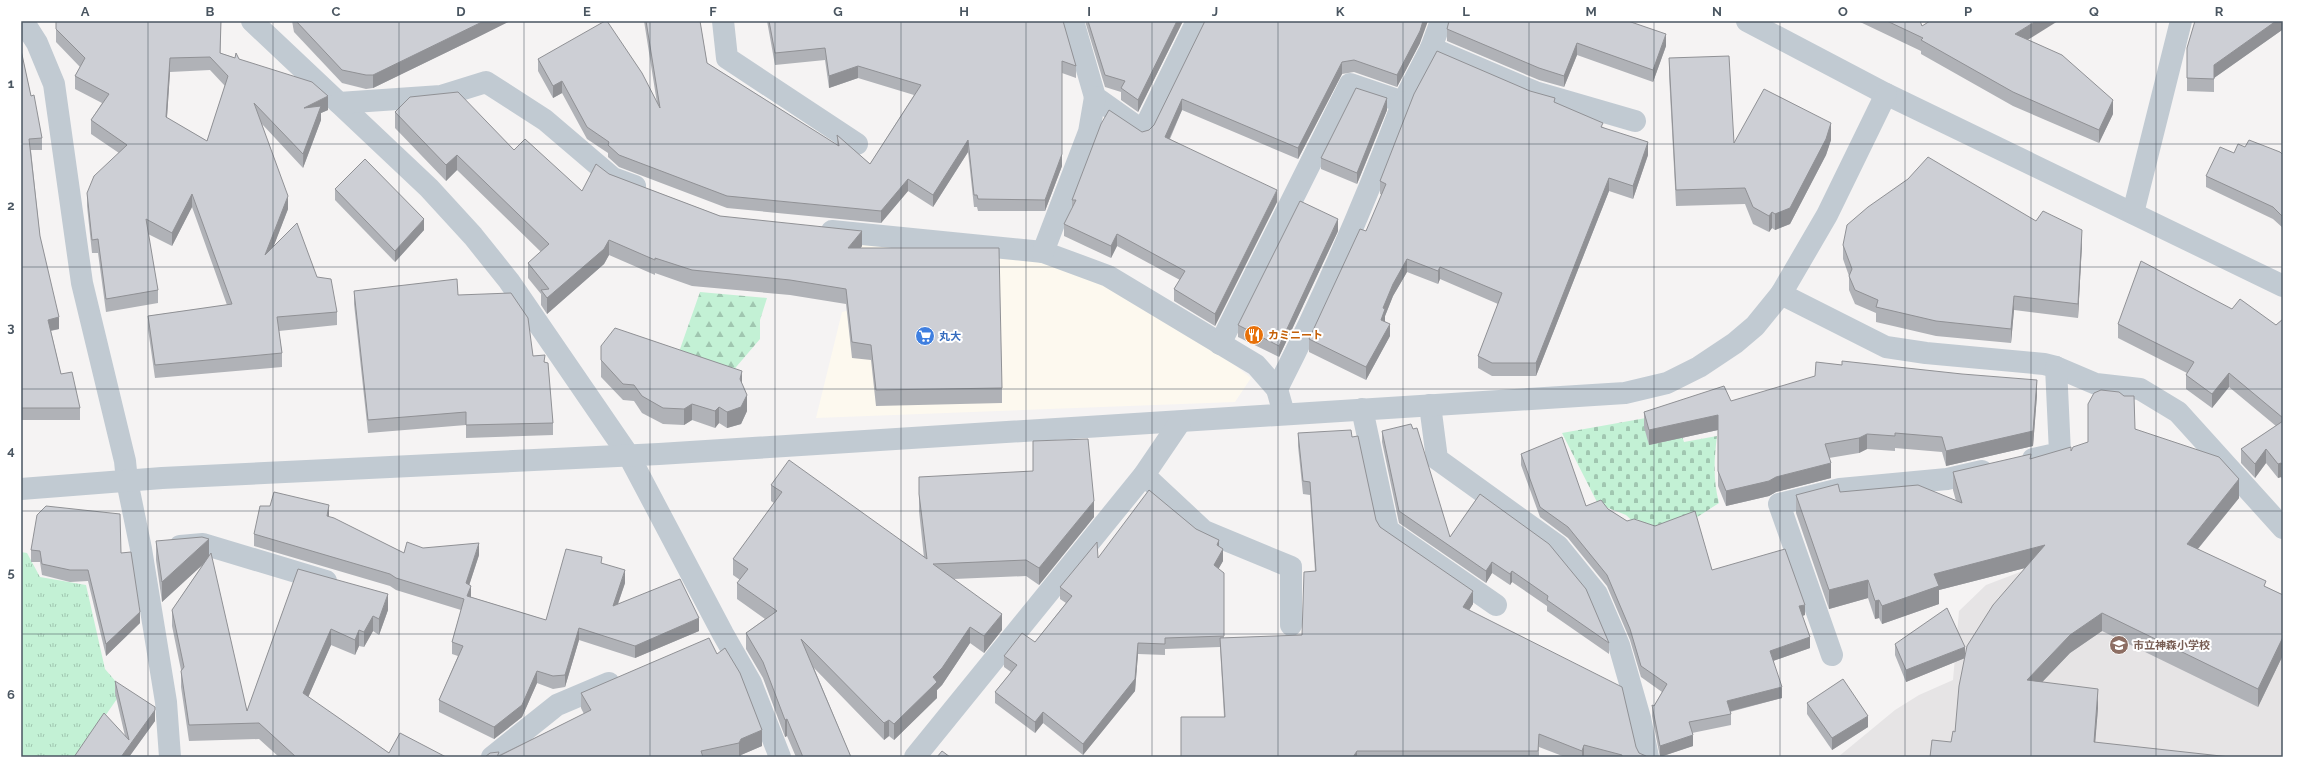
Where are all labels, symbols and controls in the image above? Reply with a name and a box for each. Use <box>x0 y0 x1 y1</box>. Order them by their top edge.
text: A <box>81 4 90 19</box>
text: B <box>206 4 215 19</box>
text: C <box>332 4 341 19</box>
text: D <box>456 4 466 19</box>
text: E <box>583 4 591 19</box>
text: F <box>709 4 717 19</box>
text: G <box>833 4 843 19</box>
text: H <box>959 4 969 19</box>
text: I <box>1087 4 1091 19</box>
text: J <box>1212 4 1218 19</box>
text: K <box>1336 4 1345 19</box>
text: L <box>1462 4 1470 19</box>
text: M <box>1585 4 1597 19</box>
text: N <box>1712 4 1722 19</box>
text: O <box>1838 4 1848 19</box>
text: P <box>1964 4 1972 19</box>
text: Q <box>2089 4 2099 19</box>
text: R <box>2215 4 2224 19</box>
text: 1 <box>8 76 15 91</box>
text: 2 <box>7 198 15 213</box>
text: 3 <box>7 320 15 335</box>
restaurant icon: カミニート <box>1243 324 1265 346</box>
supermarket icon: 丸大 <box>914 325 936 347</box>
place label: カミニート <box>1268 329 1323 342</box>
place label: 丸大 <box>939 330 961 343</box>
text: 4 <box>7 443 15 458</box>
text: 5 <box>7 565 15 580</box>
school or university icon: 市立神森小学校 <box>2108 634 2130 656</box>
place label: 市立神森小学校 <box>2133 639 2210 652</box>
text: 6 <box>7 687 15 702</box>

